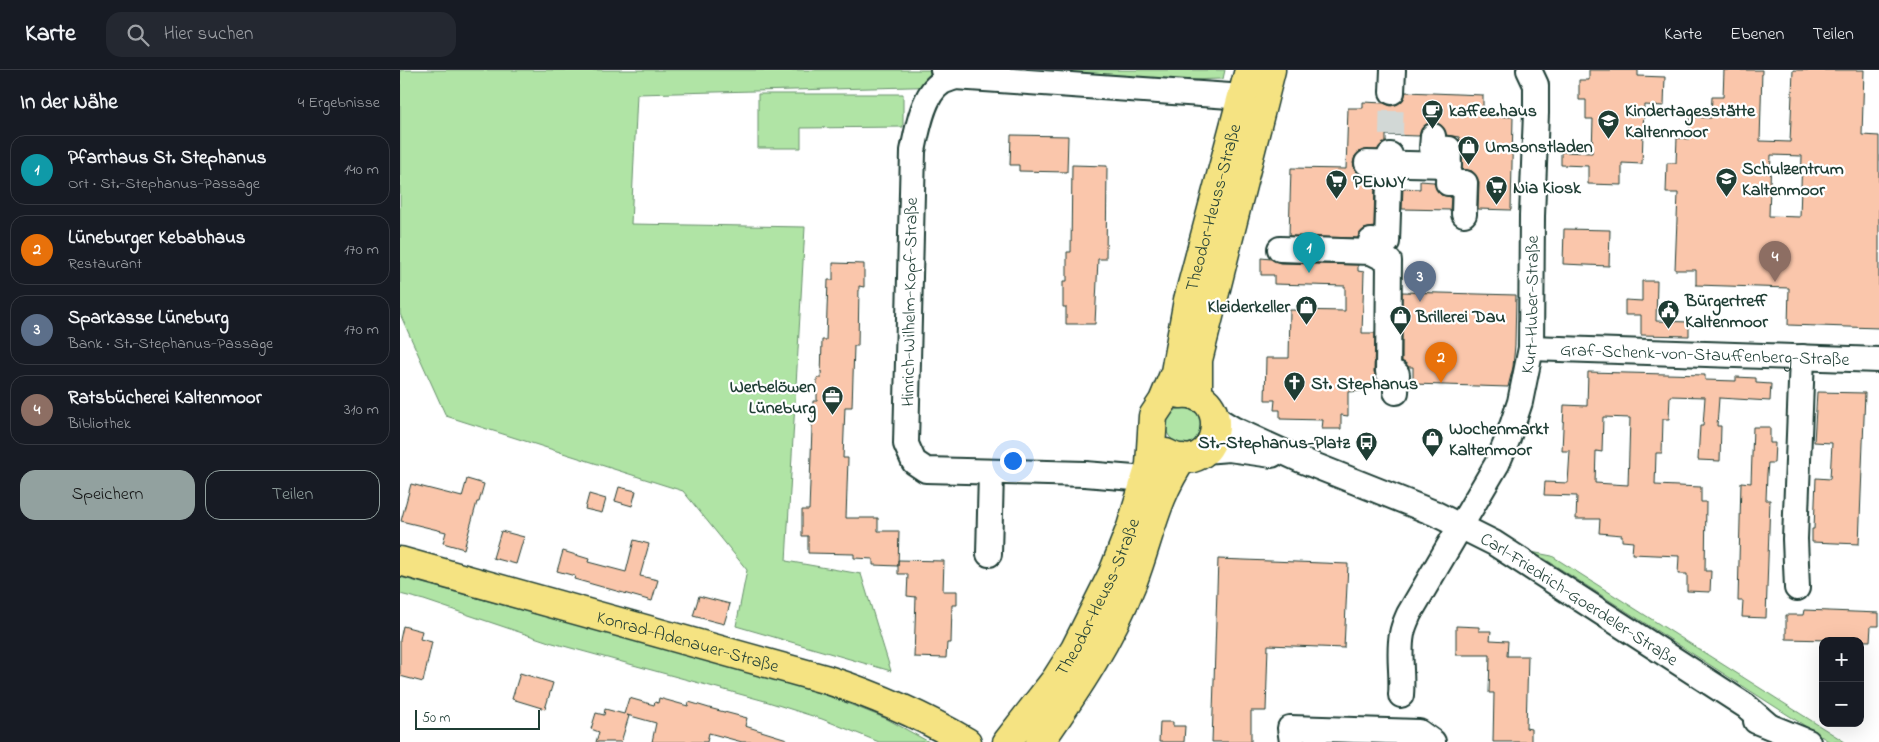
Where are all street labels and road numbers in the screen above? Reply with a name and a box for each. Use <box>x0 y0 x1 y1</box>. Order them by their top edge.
street label: Theodor-Heuss-Straße <box>1180 120 1249 295</box>
street label: Hinrich-Wilhelm-Kopf-Straße <box>896 196 926 407</box>
street label: Kurt-Huber-Straße <box>1515 234 1547 376</box>
street label: Graf-Schenk-von-Stauffenberg-Straße <box>1560 338 1851 374</box>
street label: Theodor-Heuss-Straße <box>1050 515 1148 682</box>
street label: Carl-Friedrich-Goerdeler-Straße <box>1475 527 1683 674</box>
street label: Konrad-Adenauer-Straße <box>593 605 783 681</box>

